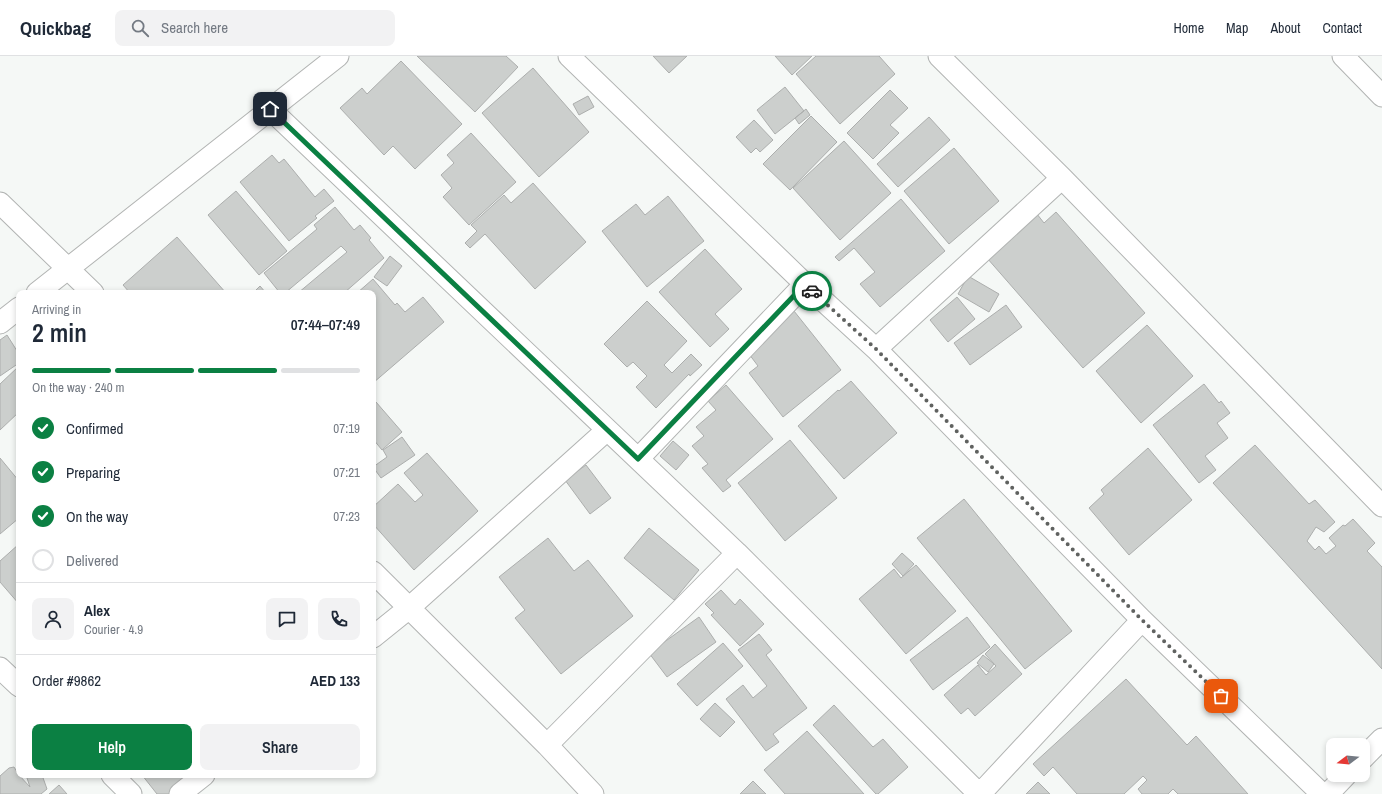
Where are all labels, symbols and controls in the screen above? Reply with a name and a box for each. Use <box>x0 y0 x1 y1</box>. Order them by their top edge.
search box <box>115 10 395 46</box>
text: Quickbag <box>20 15 91 41</box>
icon: search <box>129 17 151 39</box>
text: Search here <box>161 17 228 38</box>
text: Home <box>1173 19 1204 37</box>
text: Map <box>1226 19 1248 37</box>
text: About <box>1270 19 1300 37</box>
text: Contact <box>1322 19 1362 37</box>
pin <box>253 92 287 126</box>
icon: home <box>259 98 281 120</box>
courier <box>792 271 832 311</box>
icon: car <box>801 280 823 302</box>
text: Arriving in <box>32 301 81 318</box>
text: 07:44–07:49 <box>291 314 360 335</box>
text: 2 min <box>32 315 87 350</box>
text: On the way · 240 m <box>32 379 124 396</box>
icon: check <box>32 417 54 439</box>
text: Confirmed <box>66 418 123 439</box>
text: 07:19 <box>333 420 360 437</box>
icon: check <box>32 461 54 483</box>
text: Preparing <box>66 462 120 483</box>
text: 07:21 <box>333 464 360 481</box>
icon: check <box>32 505 54 527</box>
text: On the way <box>66 506 128 527</box>
text: 07:23 <box>333 508 360 525</box>
text: Delivered <box>66 550 119 571</box>
button: person <box>32 598 74 640</box>
button: chat <box>266 598 308 640</box>
button: phone <box>318 598 360 640</box>
text: Alex <box>84 600 110 621</box>
text: Courier · 4.9 <box>84 621 143 638</box>
text: Order #9862 <box>32 670 101 691</box>
text: AED 133 <box>310 670 360 691</box>
pin <box>1204 679 1238 713</box>
icon: bag <box>1210 685 1232 707</box>
button: Help <box>32 724 192 770</box>
button: Share <box>200 724 360 770</box>
north arrow <box>1326 738 1370 782</box>
map controls <box>1326 738 1370 782</box>

